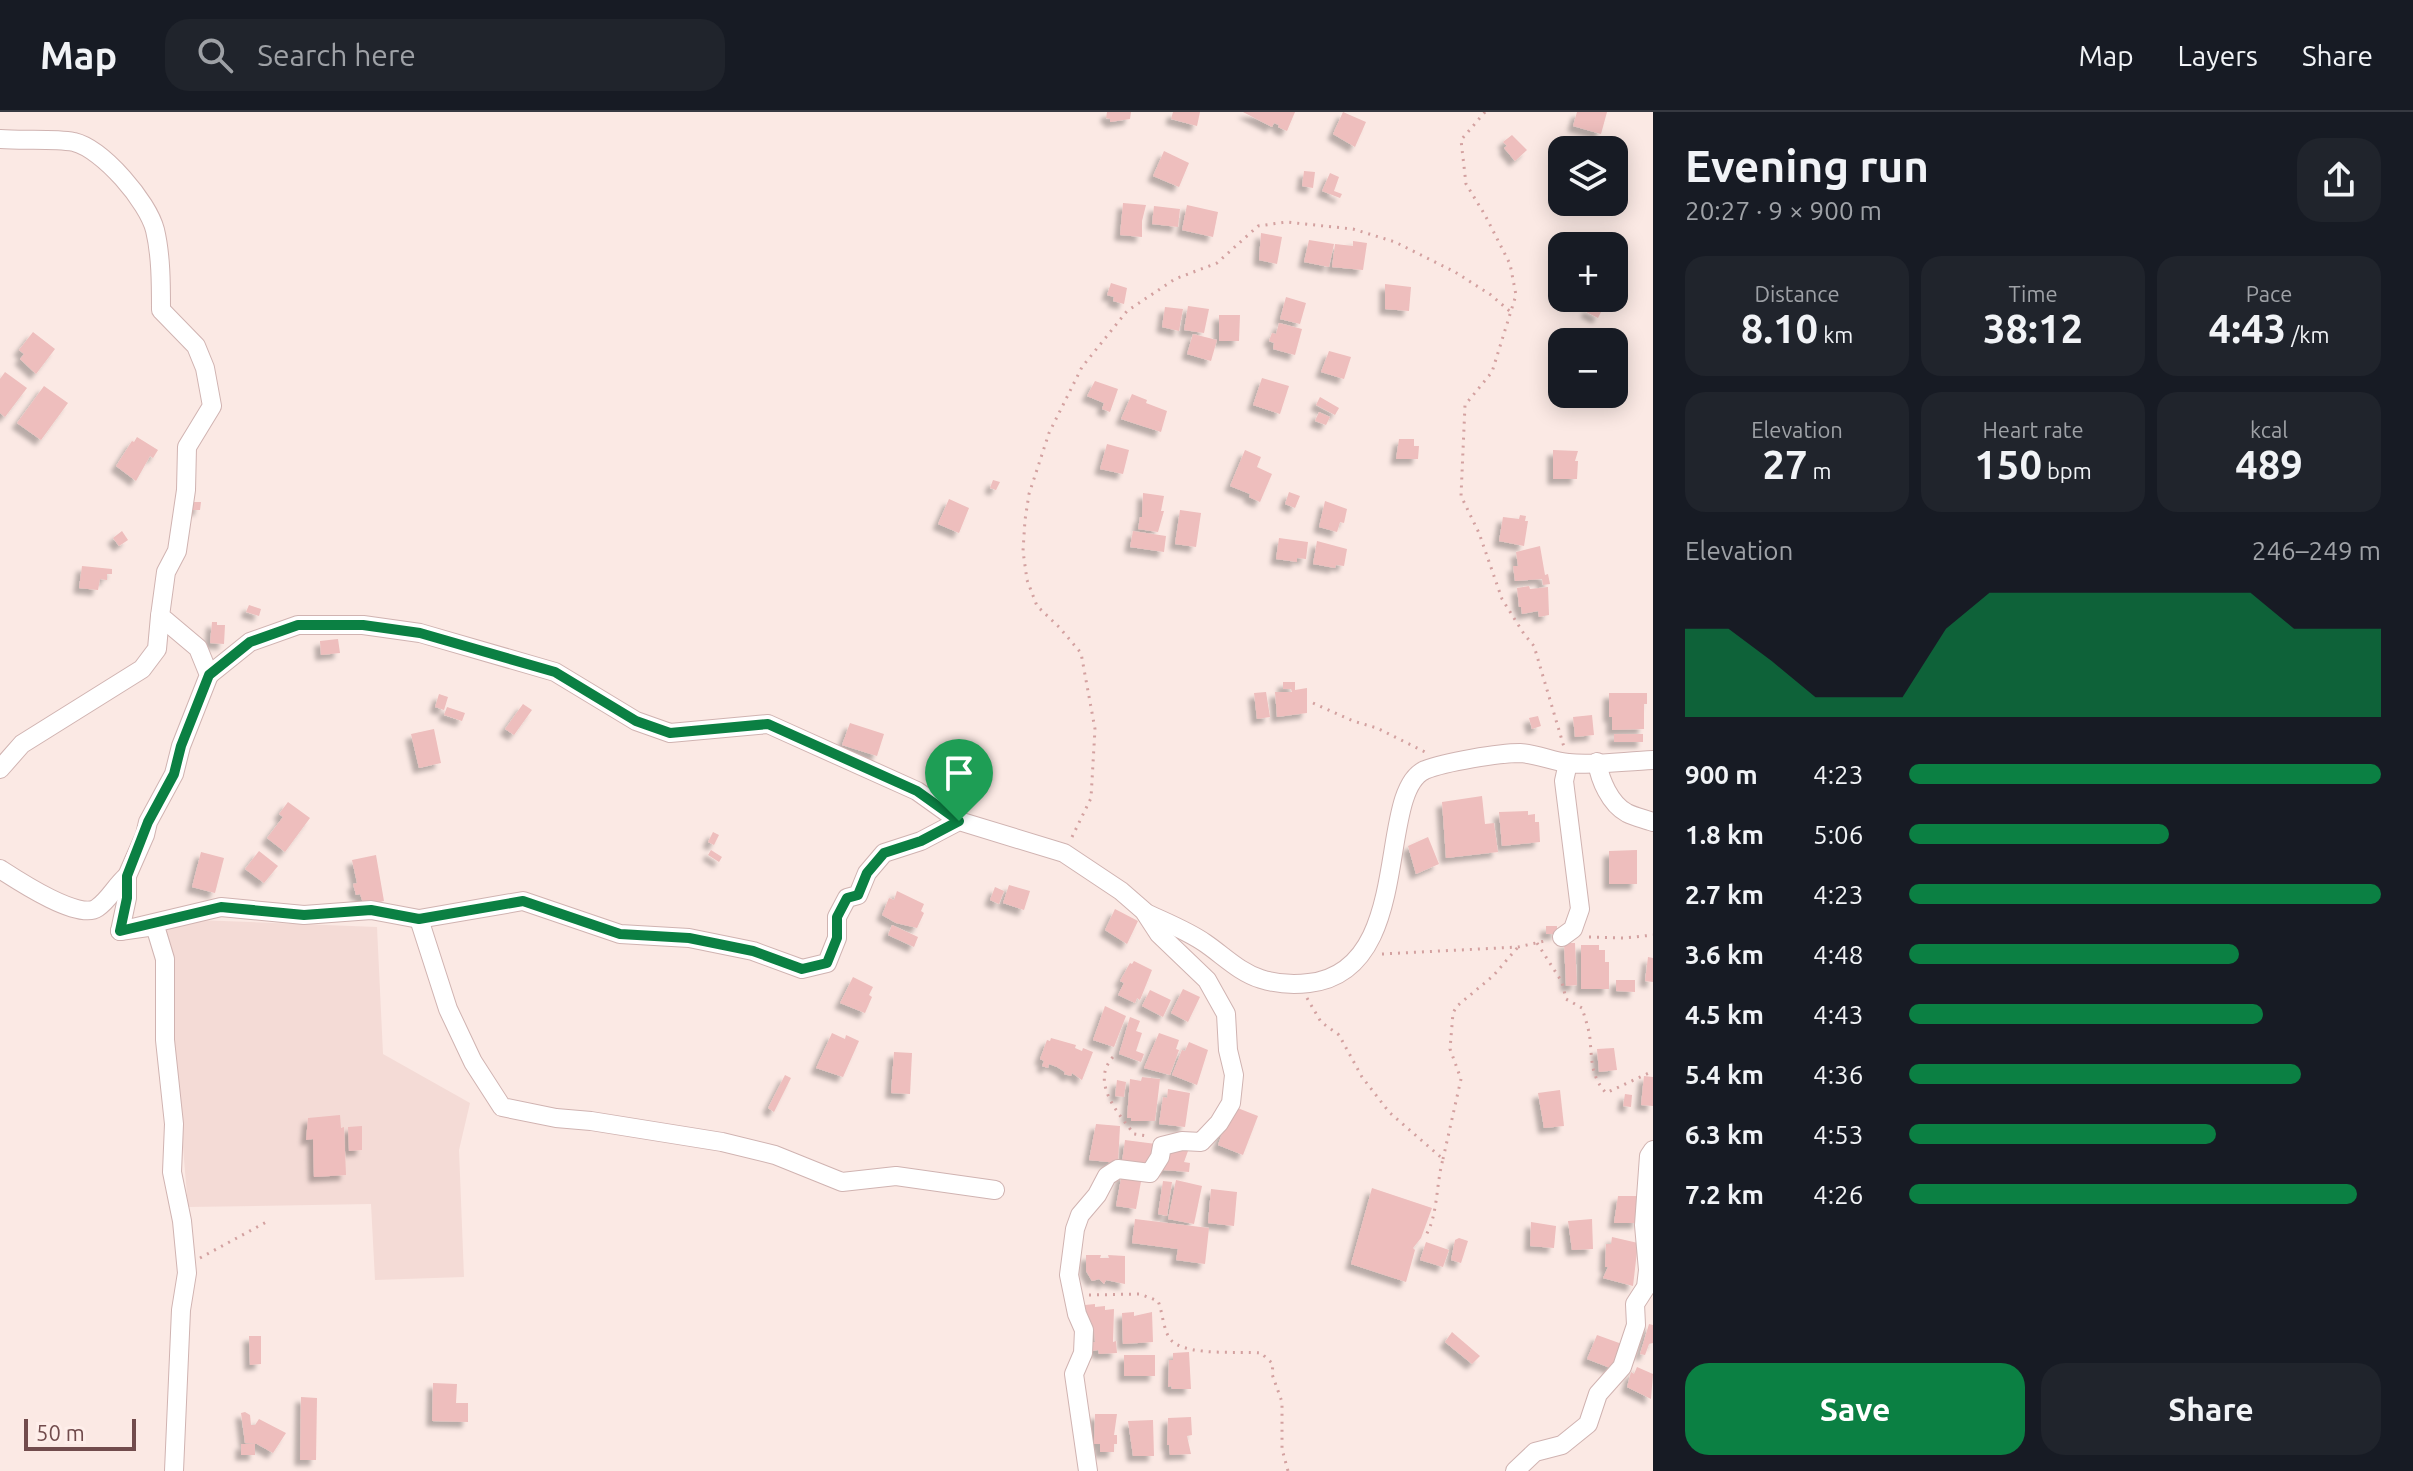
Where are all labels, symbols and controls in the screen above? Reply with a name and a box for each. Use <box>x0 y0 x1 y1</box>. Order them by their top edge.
search box <box>165 19 725 91</box>
icon: search <box>193 33 237 77</box>
text: Map <box>40 34 117 76</box>
text: Search here <box>257 38 416 72</box>
text: Map <box>2078 40 2134 71</box>
text: Layers <box>2178 40 2258 71</box>
text: Share <box>2302 40 2373 71</box>
map controls <box>1548 136 1628 408</box>
button: layers <box>1548 136 1628 216</box>
button: share <box>2297 138 2381 222</box>
text: Evening run <box>1685 141 1929 190</box>
text: 20:27 · 9 × 900 m <box>1685 196 1882 225</box>
button: + <box>1548 232 1628 312</box>
text: Distance <box>1754 281 1840 306</box>
text: Time <box>2008 281 2058 306</box>
text: Pace <box>2246 281 2292 306</box>
text: 8.10 <box>1741 306 1818 351</box>
text: 38:12 <box>1983 306 2083 351</box>
text: 4:43 <box>2209 306 2286 351</box>
text: km <box>1818 322 1853 347</box>
text: /km <box>2286 322 2329 347</box>
button: − <box>1548 328 1628 408</box>
text: Elevation <box>1751 417 1843 442</box>
text: Heart rate <box>1982 417 2084 442</box>
text: kcal <box>2250 417 2288 442</box>
text: 27 <box>1762 442 1808 487</box>
text: 150 <box>1974 442 2042 487</box>
text: 489 <box>2235 442 2303 487</box>
text: m <box>1808 458 1832 483</box>
text: bpm <box>2042 458 2092 483</box>
text: Elevation <box>1685 536 1793 565</box>
text: 246–249 m <box>2252 536 2381 565</box>
pin <box>925 739 993 821</box>
icon: arrive <box>937 751 981 795</box>
text: 900 m <box>1685 760 1758 789</box>
text: 4:23 <box>1813 760 1863 789</box>
text: 1.8 km <box>1685 820 1764 849</box>
text: 5:06 <box>1813 820 1863 849</box>
text: 2.7 km <box>1685 880 1764 909</box>
text: 4:23 <box>1813 880 1863 909</box>
text: 3.6 km <box>1685 940 1764 969</box>
text: 4:48 <box>1813 940 1863 969</box>
text: 4.5 km <box>1685 1000 1764 1029</box>
text: 4:43 <box>1813 1000 1863 1029</box>
text: 5.4 km <box>1685 1060 1764 1089</box>
text: 4:36 <box>1813 1060 1863 1089</box>
text: 6.3 km <box>1685 1120 1764 1149</box>
text: 4:53 <box>1813 1120 1863 1149</box>
text: 7.2 km <box>1685 1180 1764 1209</box>
text: 4:26 <box>1813 1180 1863 1209</box>
button: Save <box>1685 1363 2025 1455</box>
button: Share <box>2041 1363 2381 1455</box>
scale bar <box>24 1415 136 1451</box>
text: 50 m <box>36 1420 85 1445</box>

